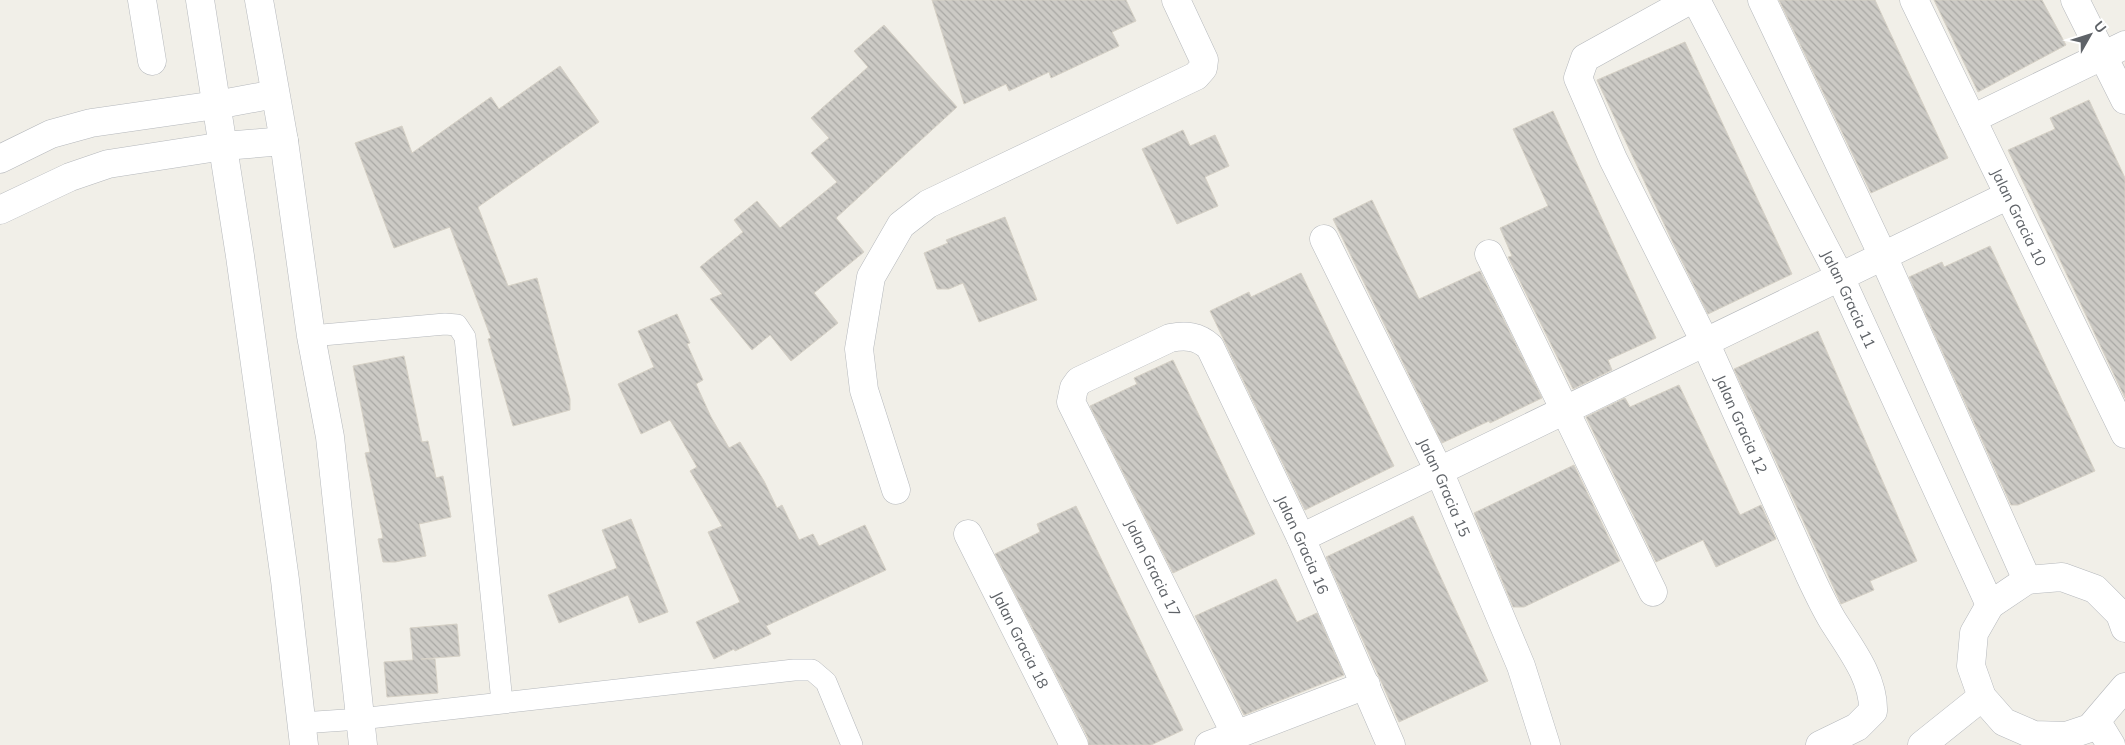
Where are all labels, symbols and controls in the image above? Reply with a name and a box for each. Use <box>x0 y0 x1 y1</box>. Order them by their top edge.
north arrow <box>2065 10 2115 60</box>
text: U <box>2090 17 2110 37</box>
street label: Jalan Gracia 10 <box>1988 165 2051 269</box>
street label: Jalan Gracia 11 <box>1818 246 1881 351</box>
street label: Jalan Gracia 12 <box>1711 371 1772 476</box>
street label: Jalan Gracia 15 <box>1414 434 1475 540</box>
street label: Jalan Gracia 16 <box>1272 492 1334 597</box>
street label: Jalan Gracia 17 <box>1121 516 1185 620</box>
street label: Jalan Gracia 18 <box>989 588 1053 691</box>

